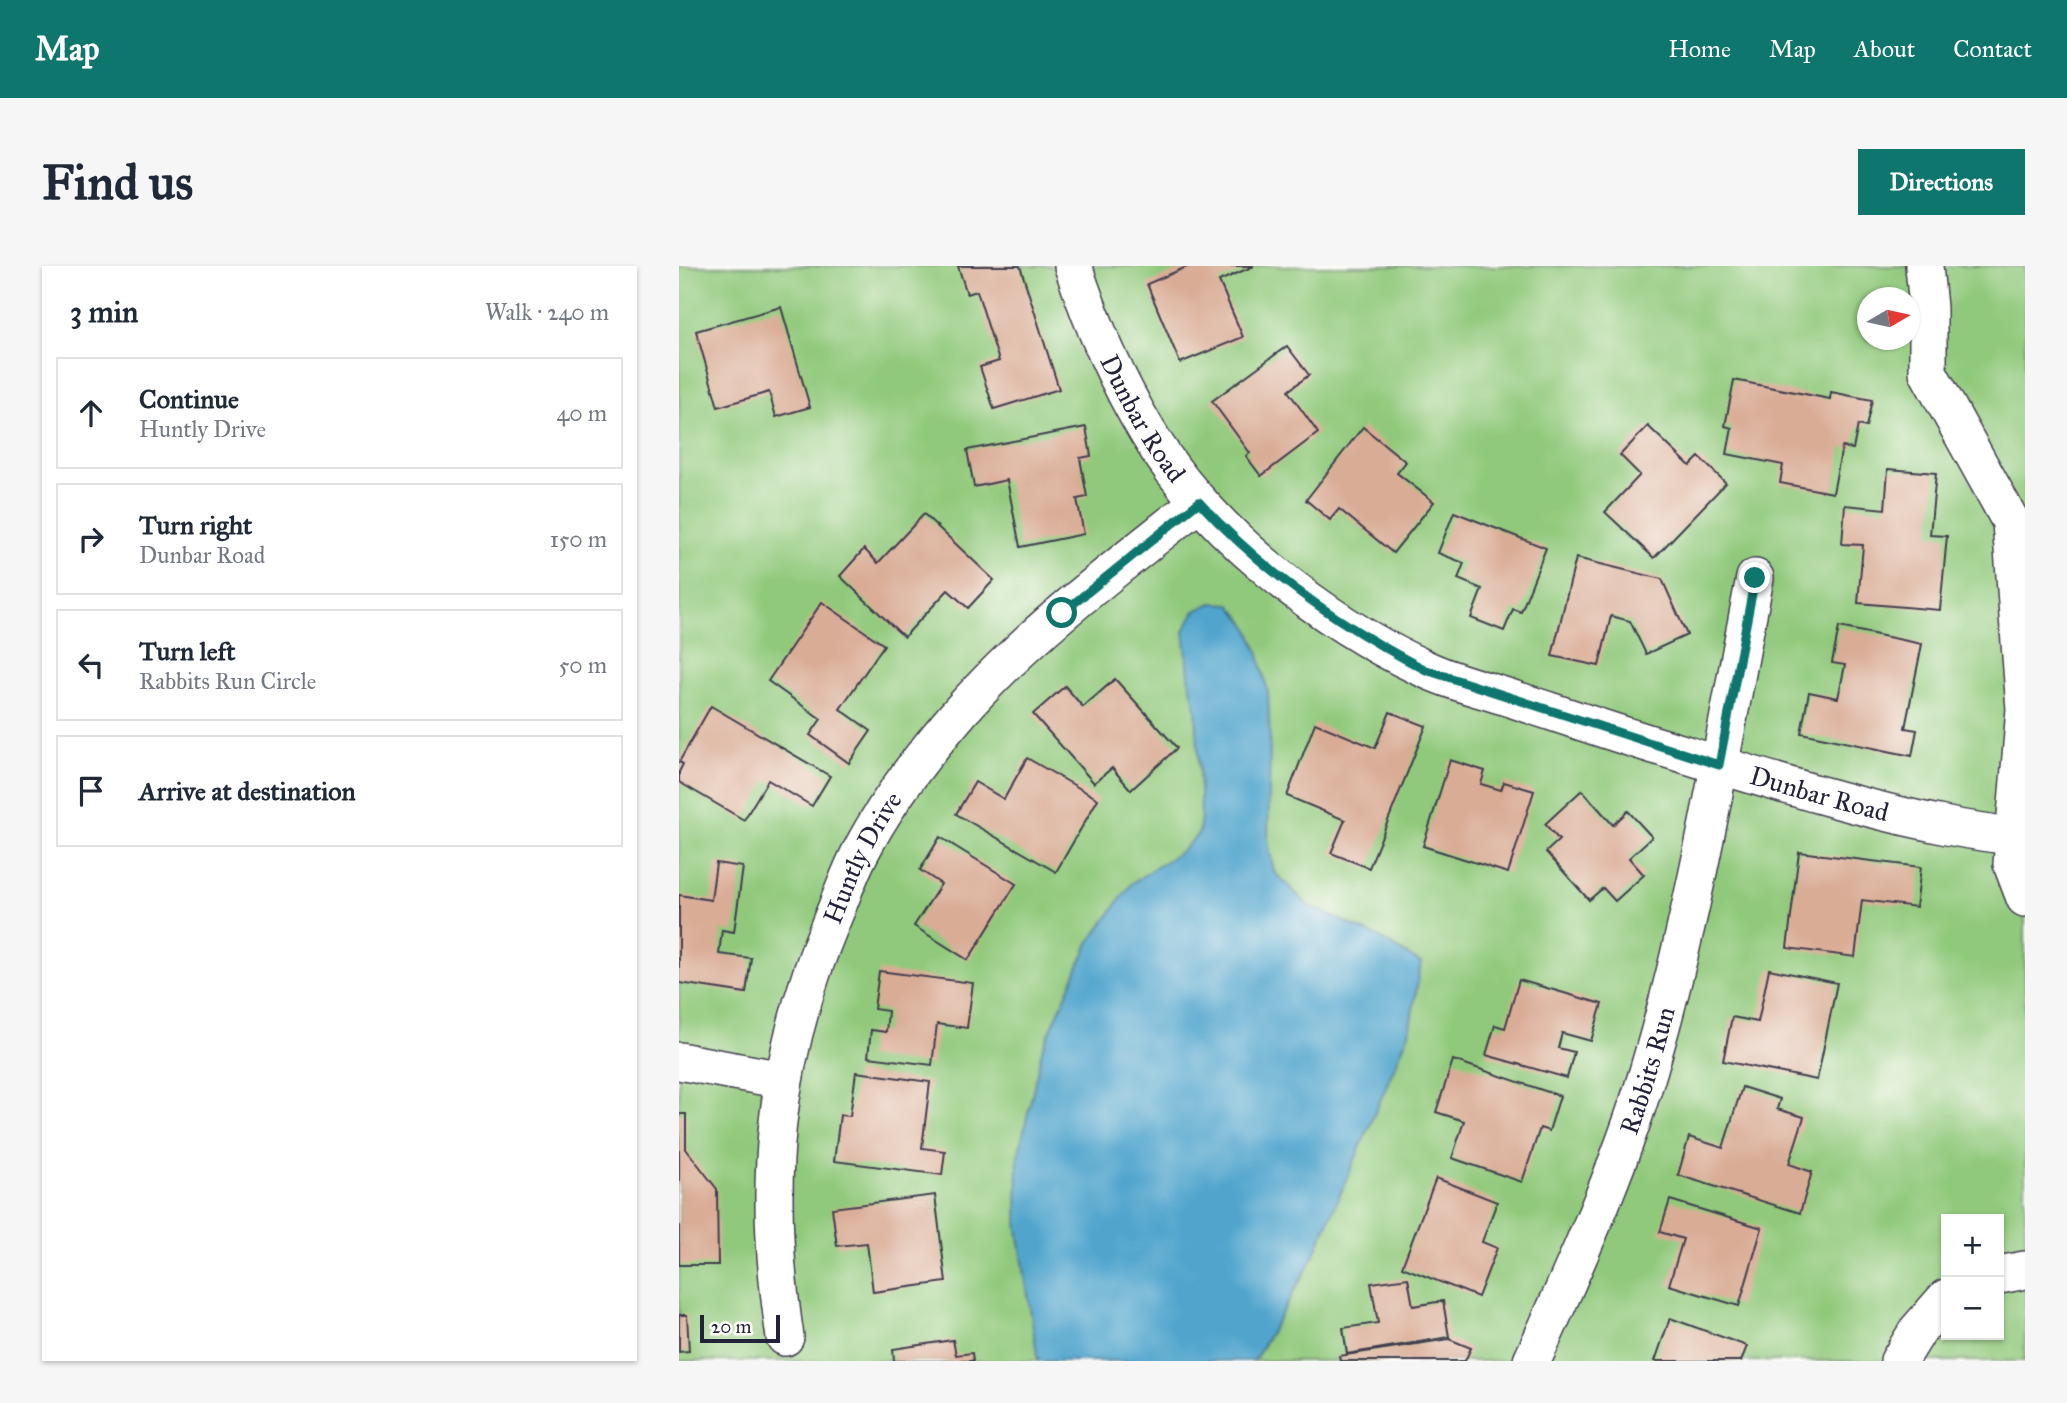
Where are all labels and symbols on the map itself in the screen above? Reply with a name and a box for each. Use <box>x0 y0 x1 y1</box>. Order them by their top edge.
north arrow <box>1857 287 1920 350</box>
street label: Dunbar Road <box>1093 349 1193 489</box>
route end <box>1739 562 1770 593</box>
route start <box>1046 597 1077 628</box>
street label: Dunbar Road <box>1746 759 1892 828</box>
street label: Huntly Drive <box>816 785 909 928</box>
street label: Rabbits Run <box>1613 1003 1682 1139</box>
scale bar <box>700 1312 781 1344</box>

